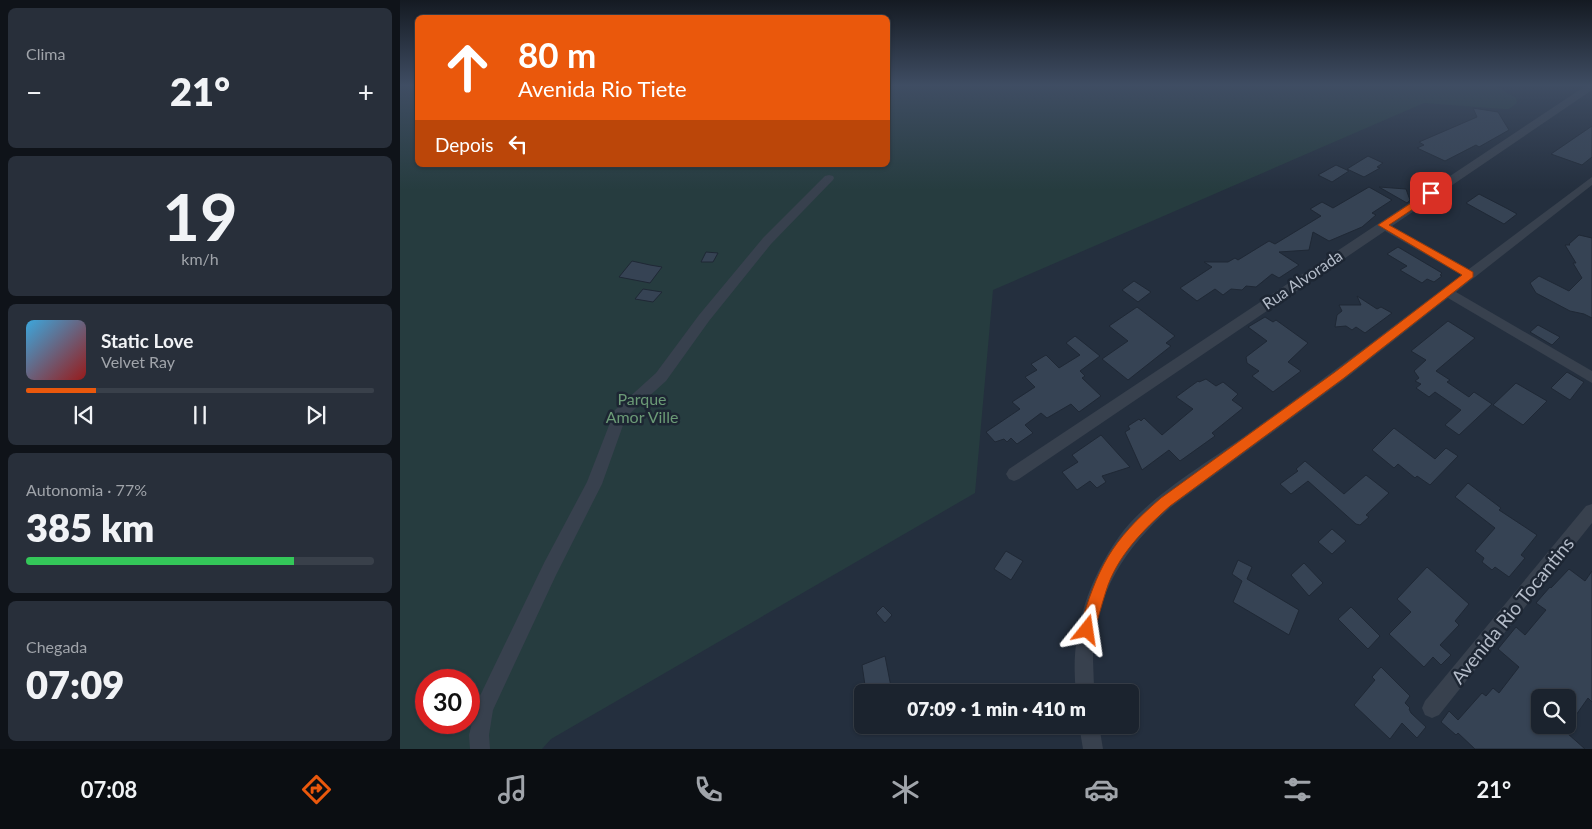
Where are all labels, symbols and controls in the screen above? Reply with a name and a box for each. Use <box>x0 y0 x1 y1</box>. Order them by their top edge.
text: 80 m <box>518 33 596 75</box>
icon: ahead <box>435 35 500 100</box>
text: Clima <box>26 44 65 63</box>
text: 21° <box>170 68 230 114</box>
text: − <box>26 75 42 109</box>
text: + <box>358 75 374 109</box>
text: Avenida Rio Tiete <box>518 75 687 102</box>
icon: left <box>504 130 532 158</box>
text: Depois <box>435 133 494 156</box>
pin <box>1410 172 1452 214</box>
text: 19 <box>162 177 238 255</box>
icon: arrive <box>1417 179 1445 207</box>
street label: Rua Alvorada <box>1258 245 1346 313</box>
text: km/h <box>181 249 219 268</box>
text: Static Love <box>101 329 193 352</box>
text: Velvet Ray <box>101 352 175 371</box>
park label: Parque Amor Ville <box>606 389 678 426</box>
icon: previous <box>70 401 98 429</box>
icon: pause <box>186 401 214 429</box>
icon: next <box>302 401 330 429</box>
text: Autonomia · 77% <box>26 480 147 499</box>
text: 385 km <box>26 504 154 550</box>
street label: Avenida Rio Tocantins <box>1446 532 1578 688</box>
position arrow <box>1060 603 1112 655</box>
text: Chegada <box>26 637 87 656</box>
text: 07:09 <box>26 661 124 707</box>
speed limit sign: 30 <box>415 669 480 734</box>
map controls <box>1531 689 1576 734</box>
button: search <box>1531 689 1576 734</box>
text: 07:09 · 1 min · 410 m <box>907 697 1086 720</box>
icon: directions <box>299 772 334 807</box>
icon: music <box>495 772 530 807</box>
icon: phone <box>691 772 726 807</box>
icon: climate <box>888 772 923 807</box>
icon: car <box>1084 772 1119 807</box>
icon: filters <box>1280 772 1315 807</box>
text: 07:08 <box>81 776 137 803</box>
text: 21° <box>1477 776 1511 803</box>

